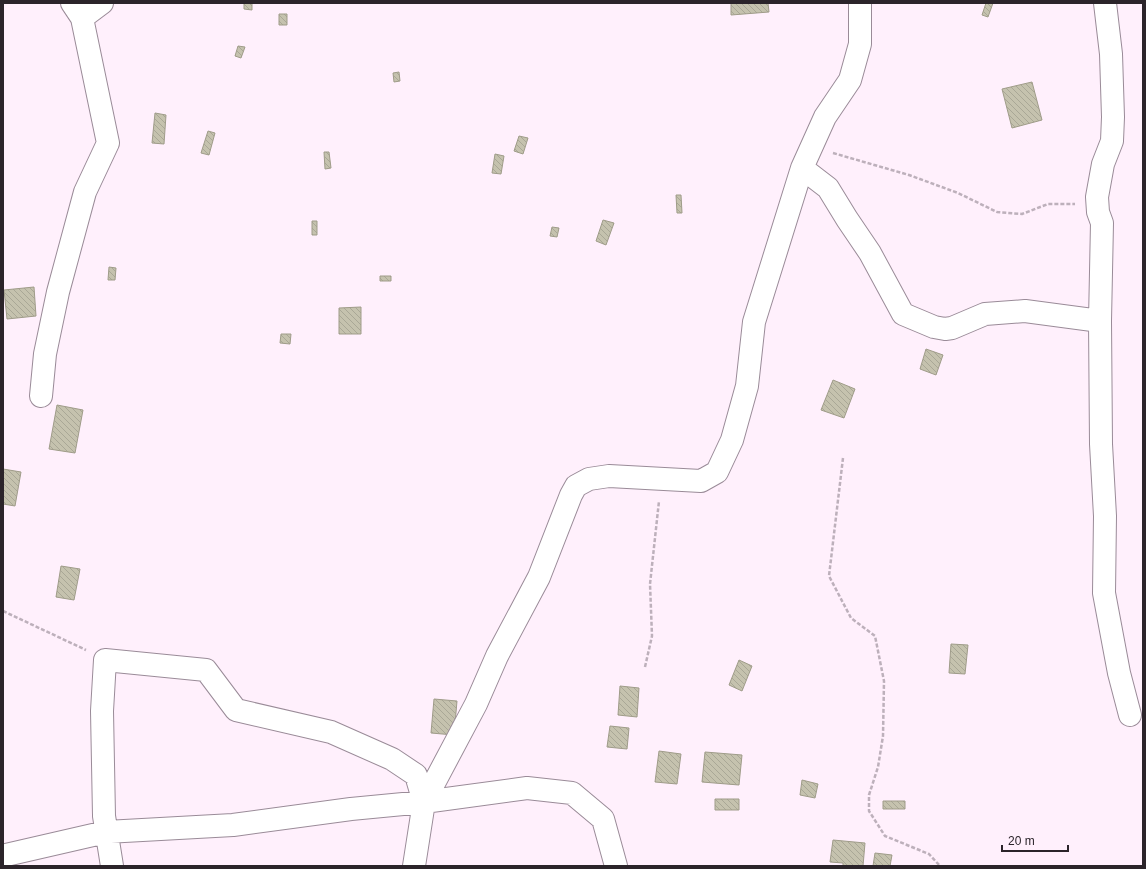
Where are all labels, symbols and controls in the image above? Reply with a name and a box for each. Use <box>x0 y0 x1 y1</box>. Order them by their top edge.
scale bar <box>1002 827 1068 853</box>
text: 20 m <box>1008 834 1035 848</box>

